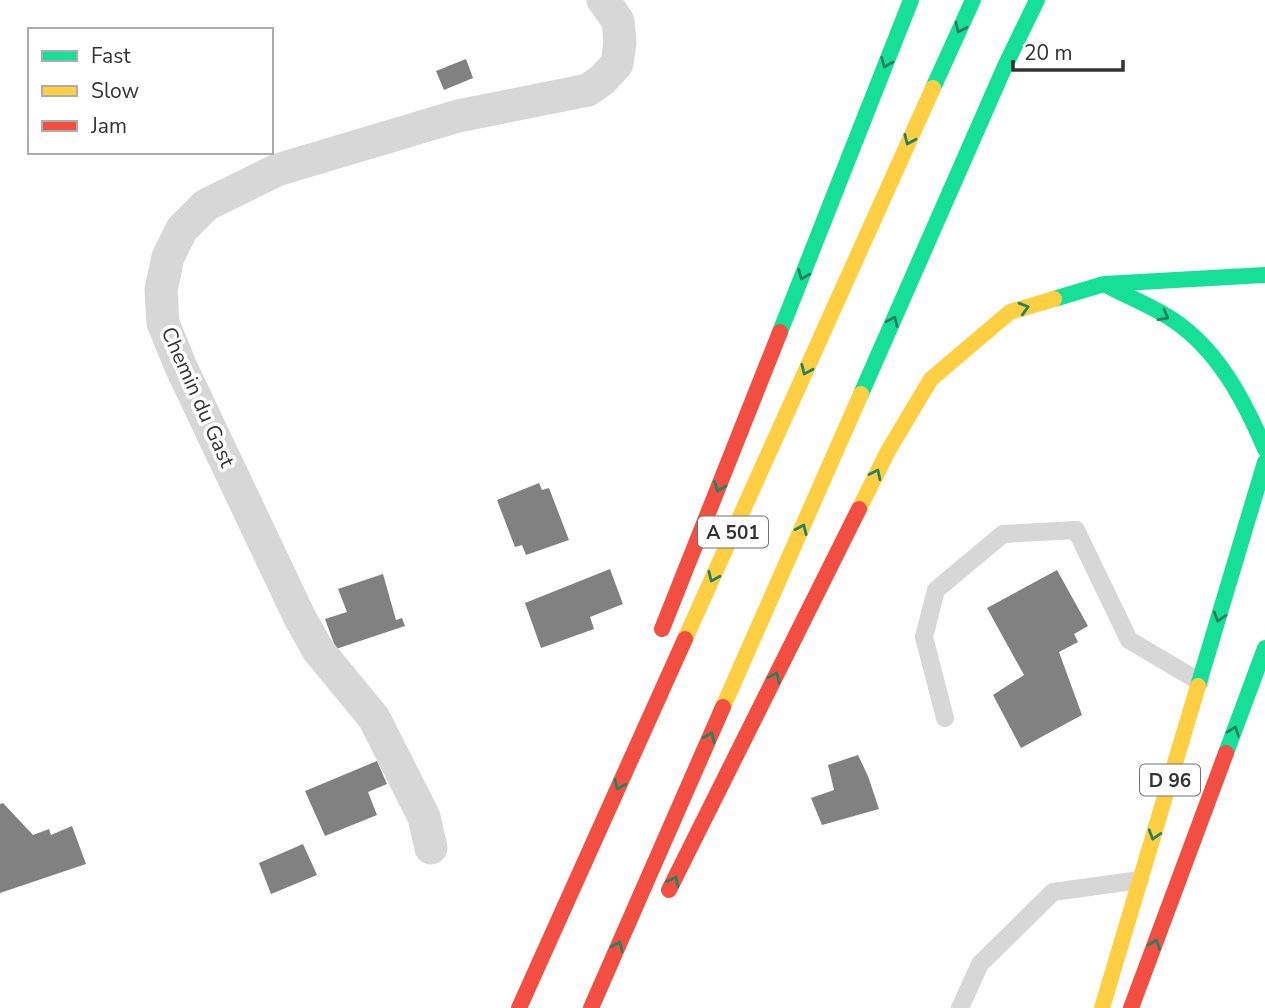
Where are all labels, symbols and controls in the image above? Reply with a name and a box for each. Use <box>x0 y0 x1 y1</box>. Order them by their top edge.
one-way arrow <box>954 21 968 33</box>
legend <box>28 28 273 154</box>
scale bar <box>1013 28 1123 72</box>
text: 20 m <box>1024 39 1073 67</box>
text: Fast <box>91 42 131 70</box>
one-way arrow <box>881 57 895 69</box>
text: Slow <box>91 77 140 105</box>
text: Jam <box>90 112 127 140</box>
one-way arrow <box>903 133 917 145</box>
one-way arrow <box>797 268 811 280</box>
one-way arrow <box>1018 301 1030 316</box>
one-way arrow <box>1157 308 1170 321</box>
one-way arrow <box>885 316 899 328</box>
street label: Chemin du Gast <box>155 323 242 472</box>
one-way arrow <box>800 363 814 375</box>
one-way arrow <box>868 469 882 481</box>
one-way arrow <box>713 480 727 492</box>
road number: A 501 <box>698 516 768 548</box>
one-way arrow <box>793 524 807 536</box>
one-way arrow <box>707 570 721 582</box>
one-way arrow <box>1213 611 1228 623</box>
one-way arrow <box>767 672 781 684</box>
one-way arrow <box>1226 725 1240 737</box>
one-way arrow <box>702 732 716 745</box>
road number: D 96 <box>1140 764 1200 796</box>
one-way arrow <box>613 778 627 790</box>
one-way arrow <box>1147 829 1162 841</box>
one-way arrow <box>666 876 680 888</box>
one-way arrow <box>1147 938 1161 951</box>
one-way arrow <box>610 940 624 953</box>

